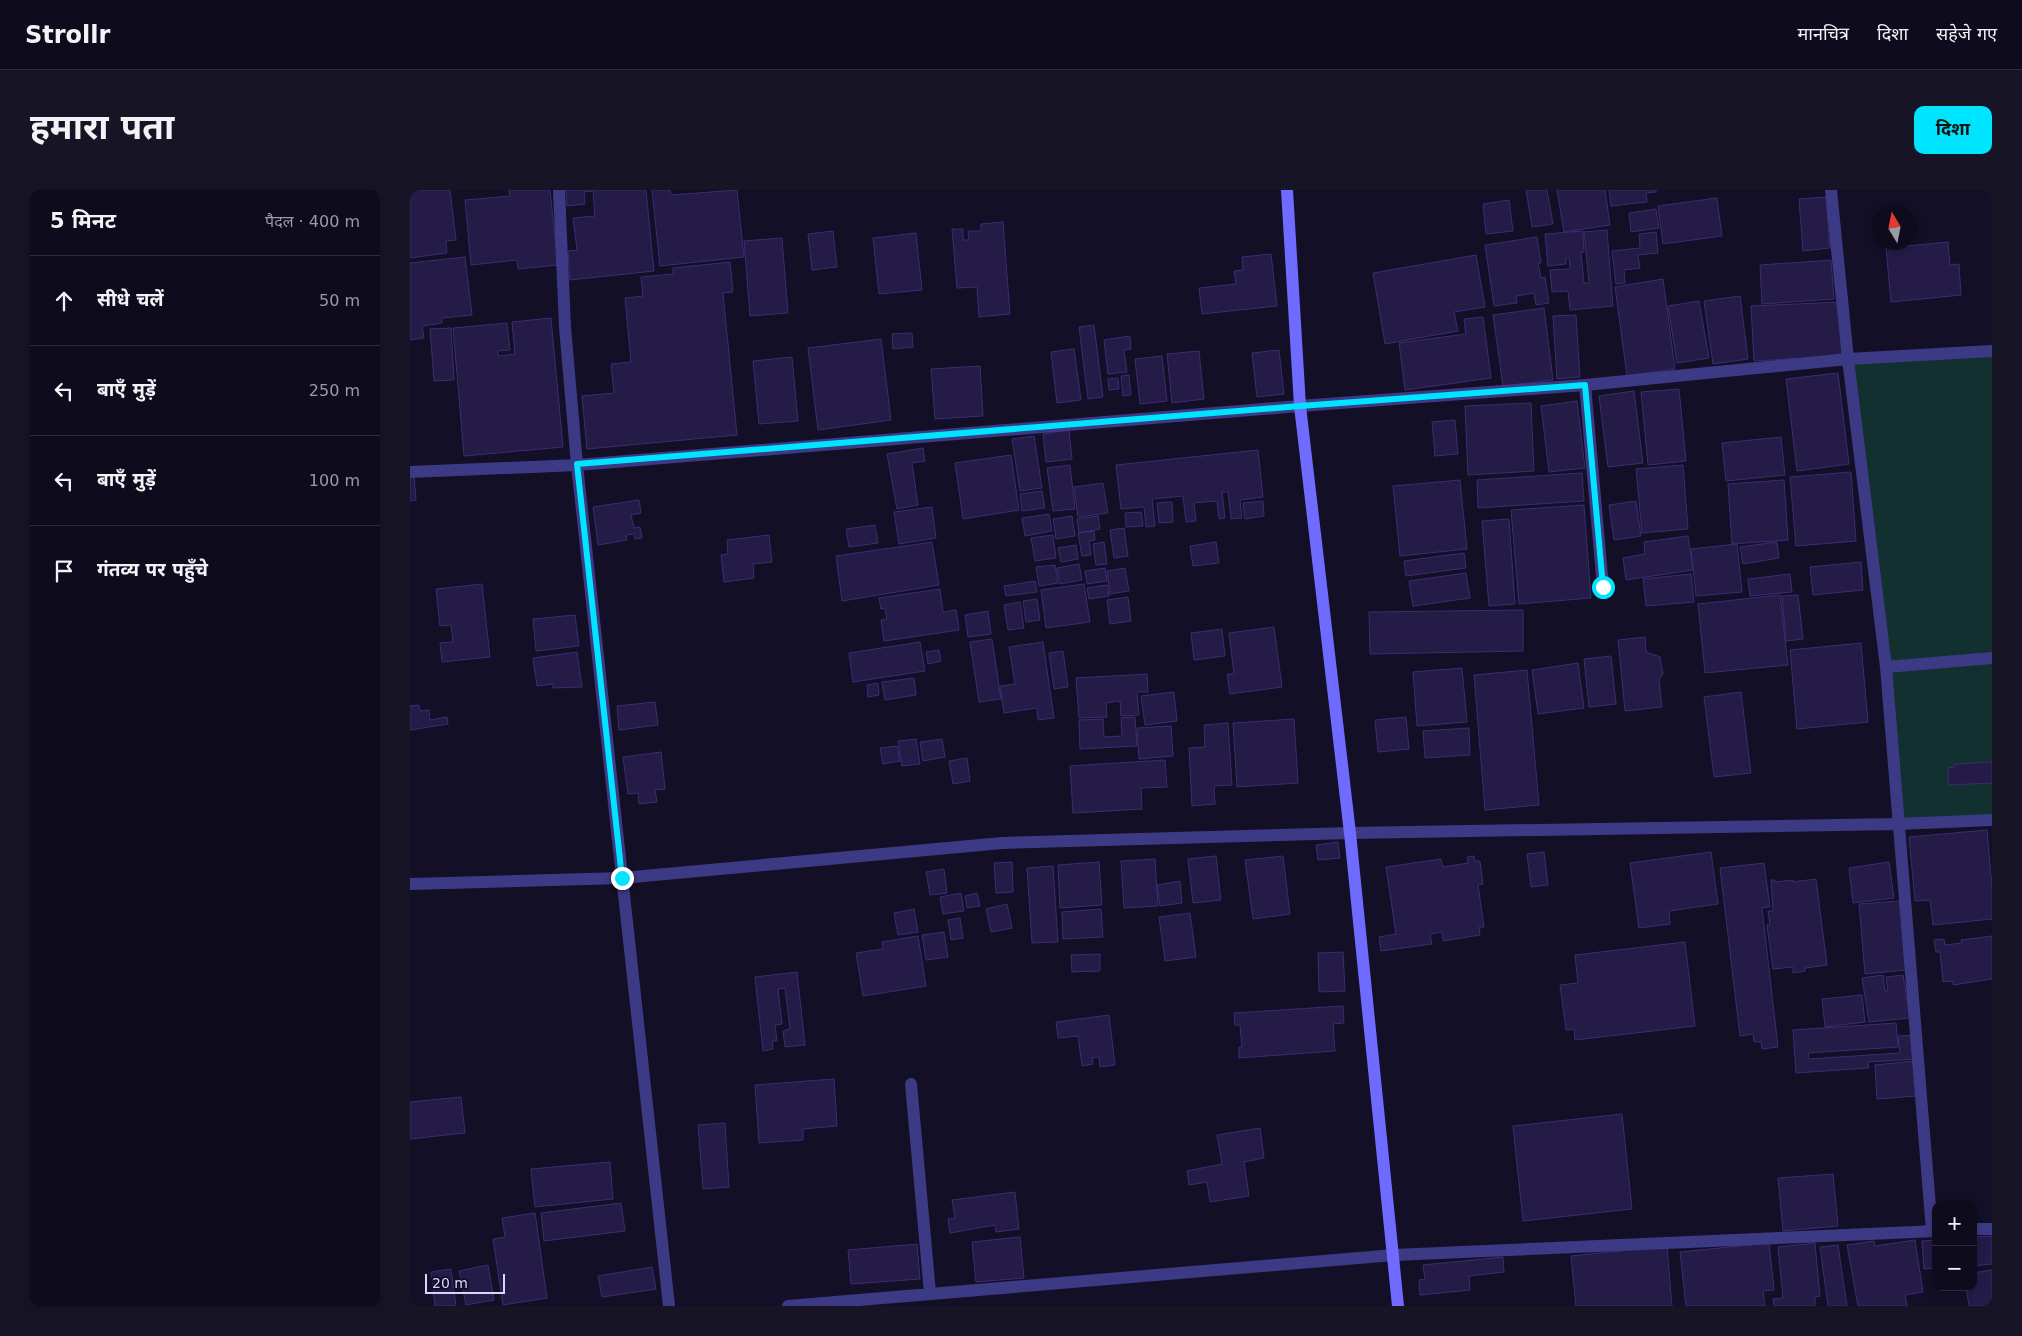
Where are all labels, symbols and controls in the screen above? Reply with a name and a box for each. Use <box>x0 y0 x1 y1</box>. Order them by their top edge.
text: Strollr <box>25 21 110 49</box>
text: मानचित्र <box>1798 23 1849 44</box>
text: दिशा <box>1877 23 1908 44</box>
text: सहेजे गए <box>1936 23 1997 44</box>
button: दिशा <box>1914 106 1992 154</box>
text: हमारा पता <box>30 107 174 147</box>
north arrow <box>1872 205 1917 250</box>
text: 5 मिनट <box>50 209 116 233</box>
text: पैदल · 400 m <box>265 212 360 231</box>
icon: ahead <box>50 287 78 315</box>
text: सीधे चलें <box>97 288 164 310</box>
text: 50 m <box>319 291 360 310</box>
icon: left <box>50 377 78 405</box>
text: बाएँ मुड़ें <box>97 378 156 400</box>
text: 250 m <box>309 381 360 400</box>
icon: left <box>50 467 78 495</box>
text: बाएँ मुड़ें <box>97 468 156 490</box>
text: 100 m <box>309 471 360 490</box>
icon: arrive <box>50 557 78 585</box>
text: गंतव्य पर पहुँचे <box>97 558 208 580</box>
route start <box>1592 576 1615 599</box>
route end <box>611 867 634 890</box>
map controls <box>1932 1201 1977 1291</box>
button: + <box>1932 1201 1977 1246</box>
button: − <box>1932 1246 1977 1291</box>
scale bar <box>425 1271 505 1294</box>
text: 20 m <box>432 1275 468 1291</box>

